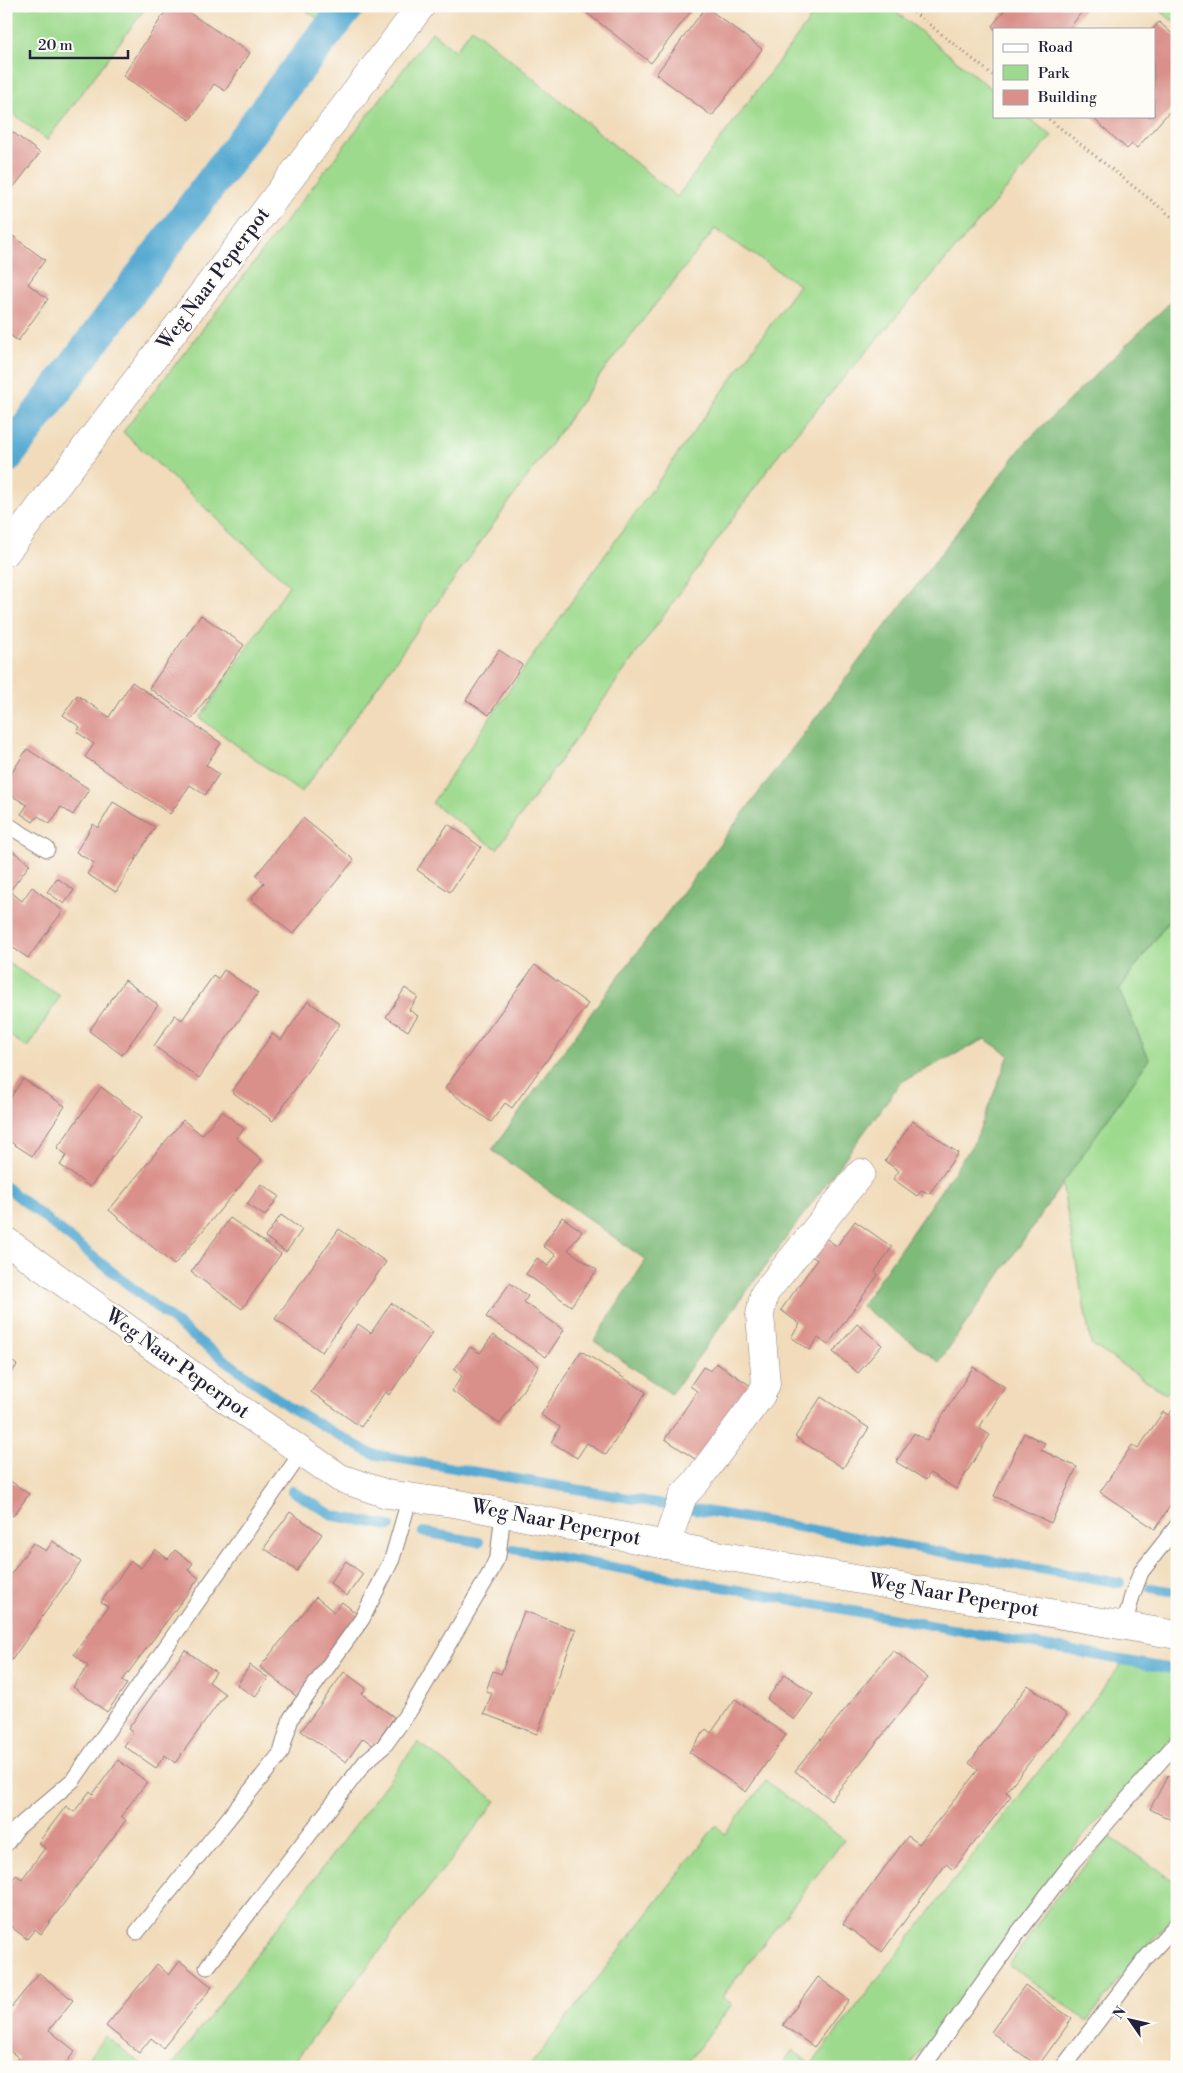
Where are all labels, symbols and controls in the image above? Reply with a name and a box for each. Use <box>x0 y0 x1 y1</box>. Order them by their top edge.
scale bar <box>30 28 128 60</box>
legend <box>993 28 1156 118</box>
text: 20 m <box>38 36 73 55</box>
text: Road <box>1038 38 1073 57</box>
text: Park <box>1038 64 1070 83</box>
text: Building <box>1037 88 1097 107</box>
street label: Weg Naar Peperpot <box>152 203 276 356</box>
street label: Weg Naar Peperpot <box>99 1303 254 1425</box>
street label: Weg Naar Peperpot <box>468 1494 643 1552</box>
street label: Weg Naar Peperpot <box>866 1569 1041 1623</box>
north arrow <box>1106 1996 1156 2046</box>
text: N <box>1109 2004 1131 2023</box>

